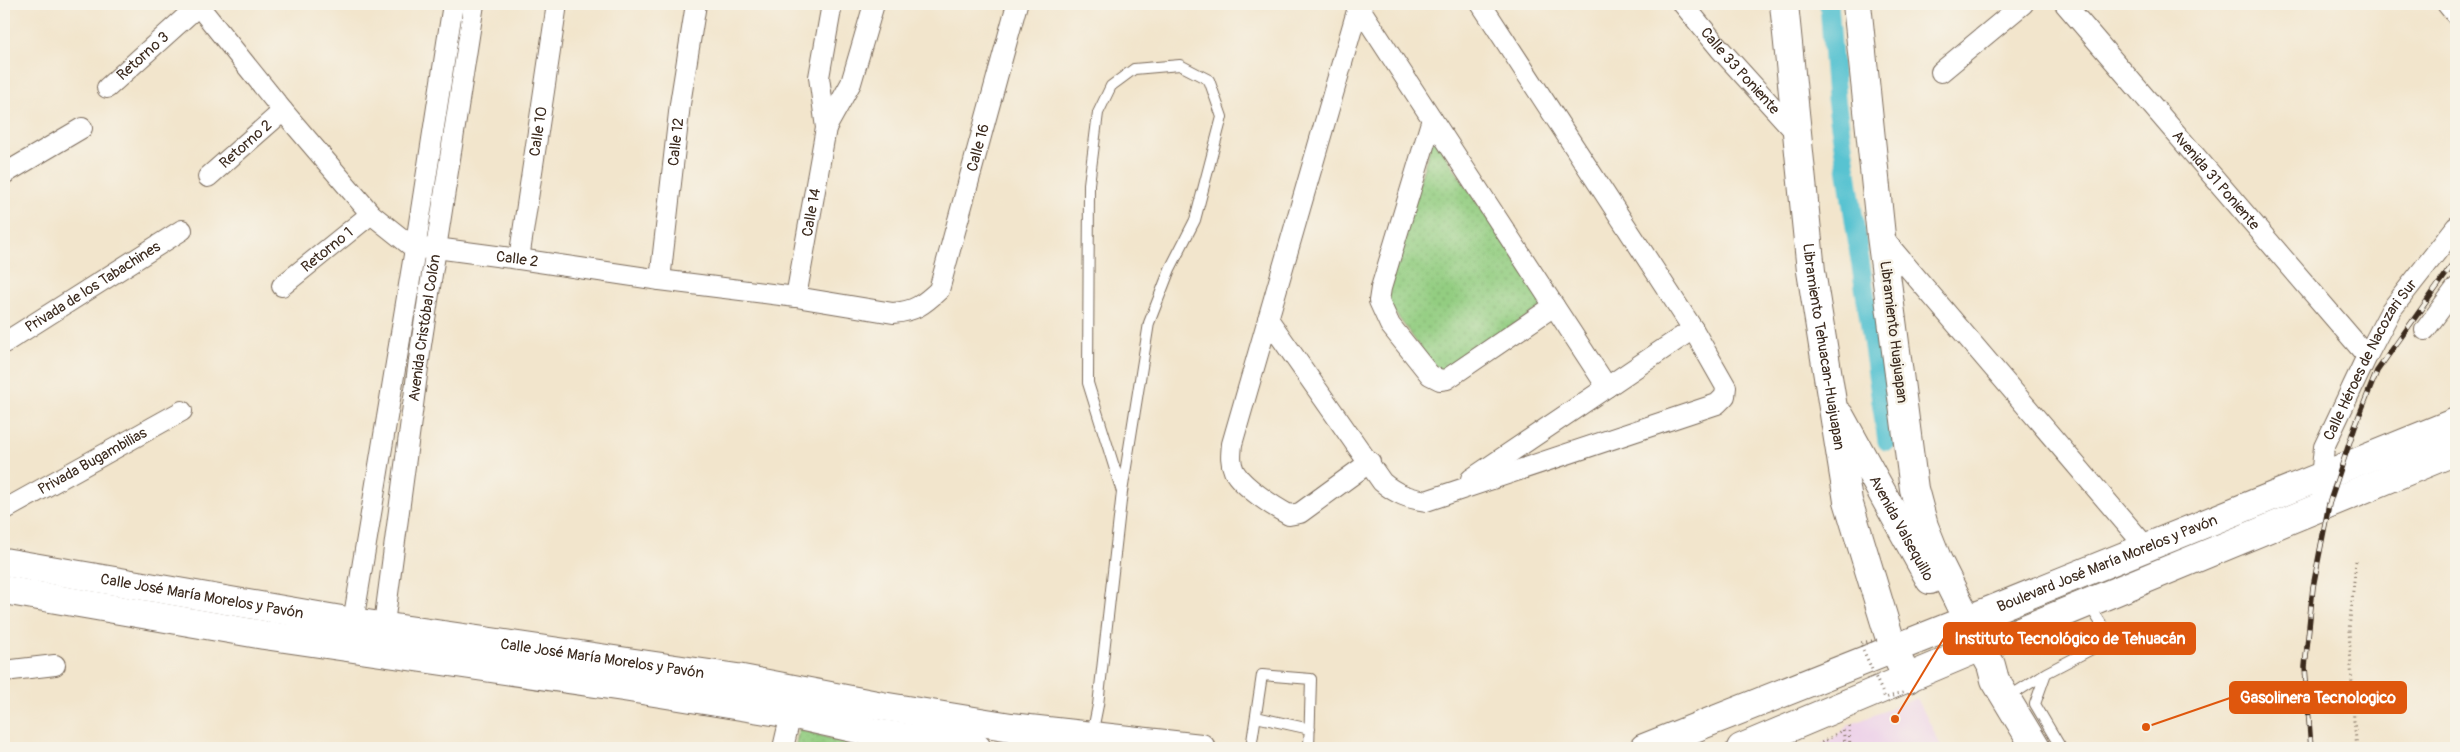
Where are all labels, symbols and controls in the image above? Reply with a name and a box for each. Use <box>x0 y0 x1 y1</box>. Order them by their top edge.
street label: Calle 33 Poniente <box>1696 24 1784 119</box>
street label: Retorno 3 <box>113 28 173 85</box>
street label: Calle 10 <box>525 105 552 158</box>
street label: Retorno 2 <box>216 116 276 173</box>
street label: Calle 12 <box>664 117 688 167</box>
street label: Calle 16 <box>963 122 994 174</box>
street label: Avenida 31 Poniente <box>2168 127 2264 235</box>
street label: Calle 14 <box>798 187 825 238</box>
street label: Retorno 1 <box>298 223 357 277</box>
street label: Privada de los Tabachines <box>22 237 164 337</box>
street label: Libramiento Tehuacan-Huajuapan <box>1798 242 1849 451</box>
street label: Calle 2 <box>495 247 540 272</box>
street label: Avenida Cristóbal Colón <box>405 253 445 403</box>
street label: Libramiento Huajuapan <box>1875 260 1912 404</box>
street label: Calle Héroes de Nacozari Sur <box>2319 275 2422 444</box>
street label: Privada Bugambilias <box>35 423 151 499</box>
street label: Avenida Valsequillo <box>1865 472 1938 585</box>
street label: Boulevard José María Morelos y Pavón <box>1994 511 2220 617</box>
street label: Calle José María Morelos y Pavón <box>99 570 305 623</box>
callout: Instituto Tecnológico de Tehuacán <box>1944 623 2195 654</box>
text: Instituto Tecnológico de Tehuacán <box>1954 629 2186 649</box>
street label: Calle José María Morelos y Pavón <box>499 635 705 683</box>
callout: Gasolinera Tecnologico <box>2230 682 2406 713</box>
text: Gasolinera Tecnologico <box>2240 688 2396 708</box>

